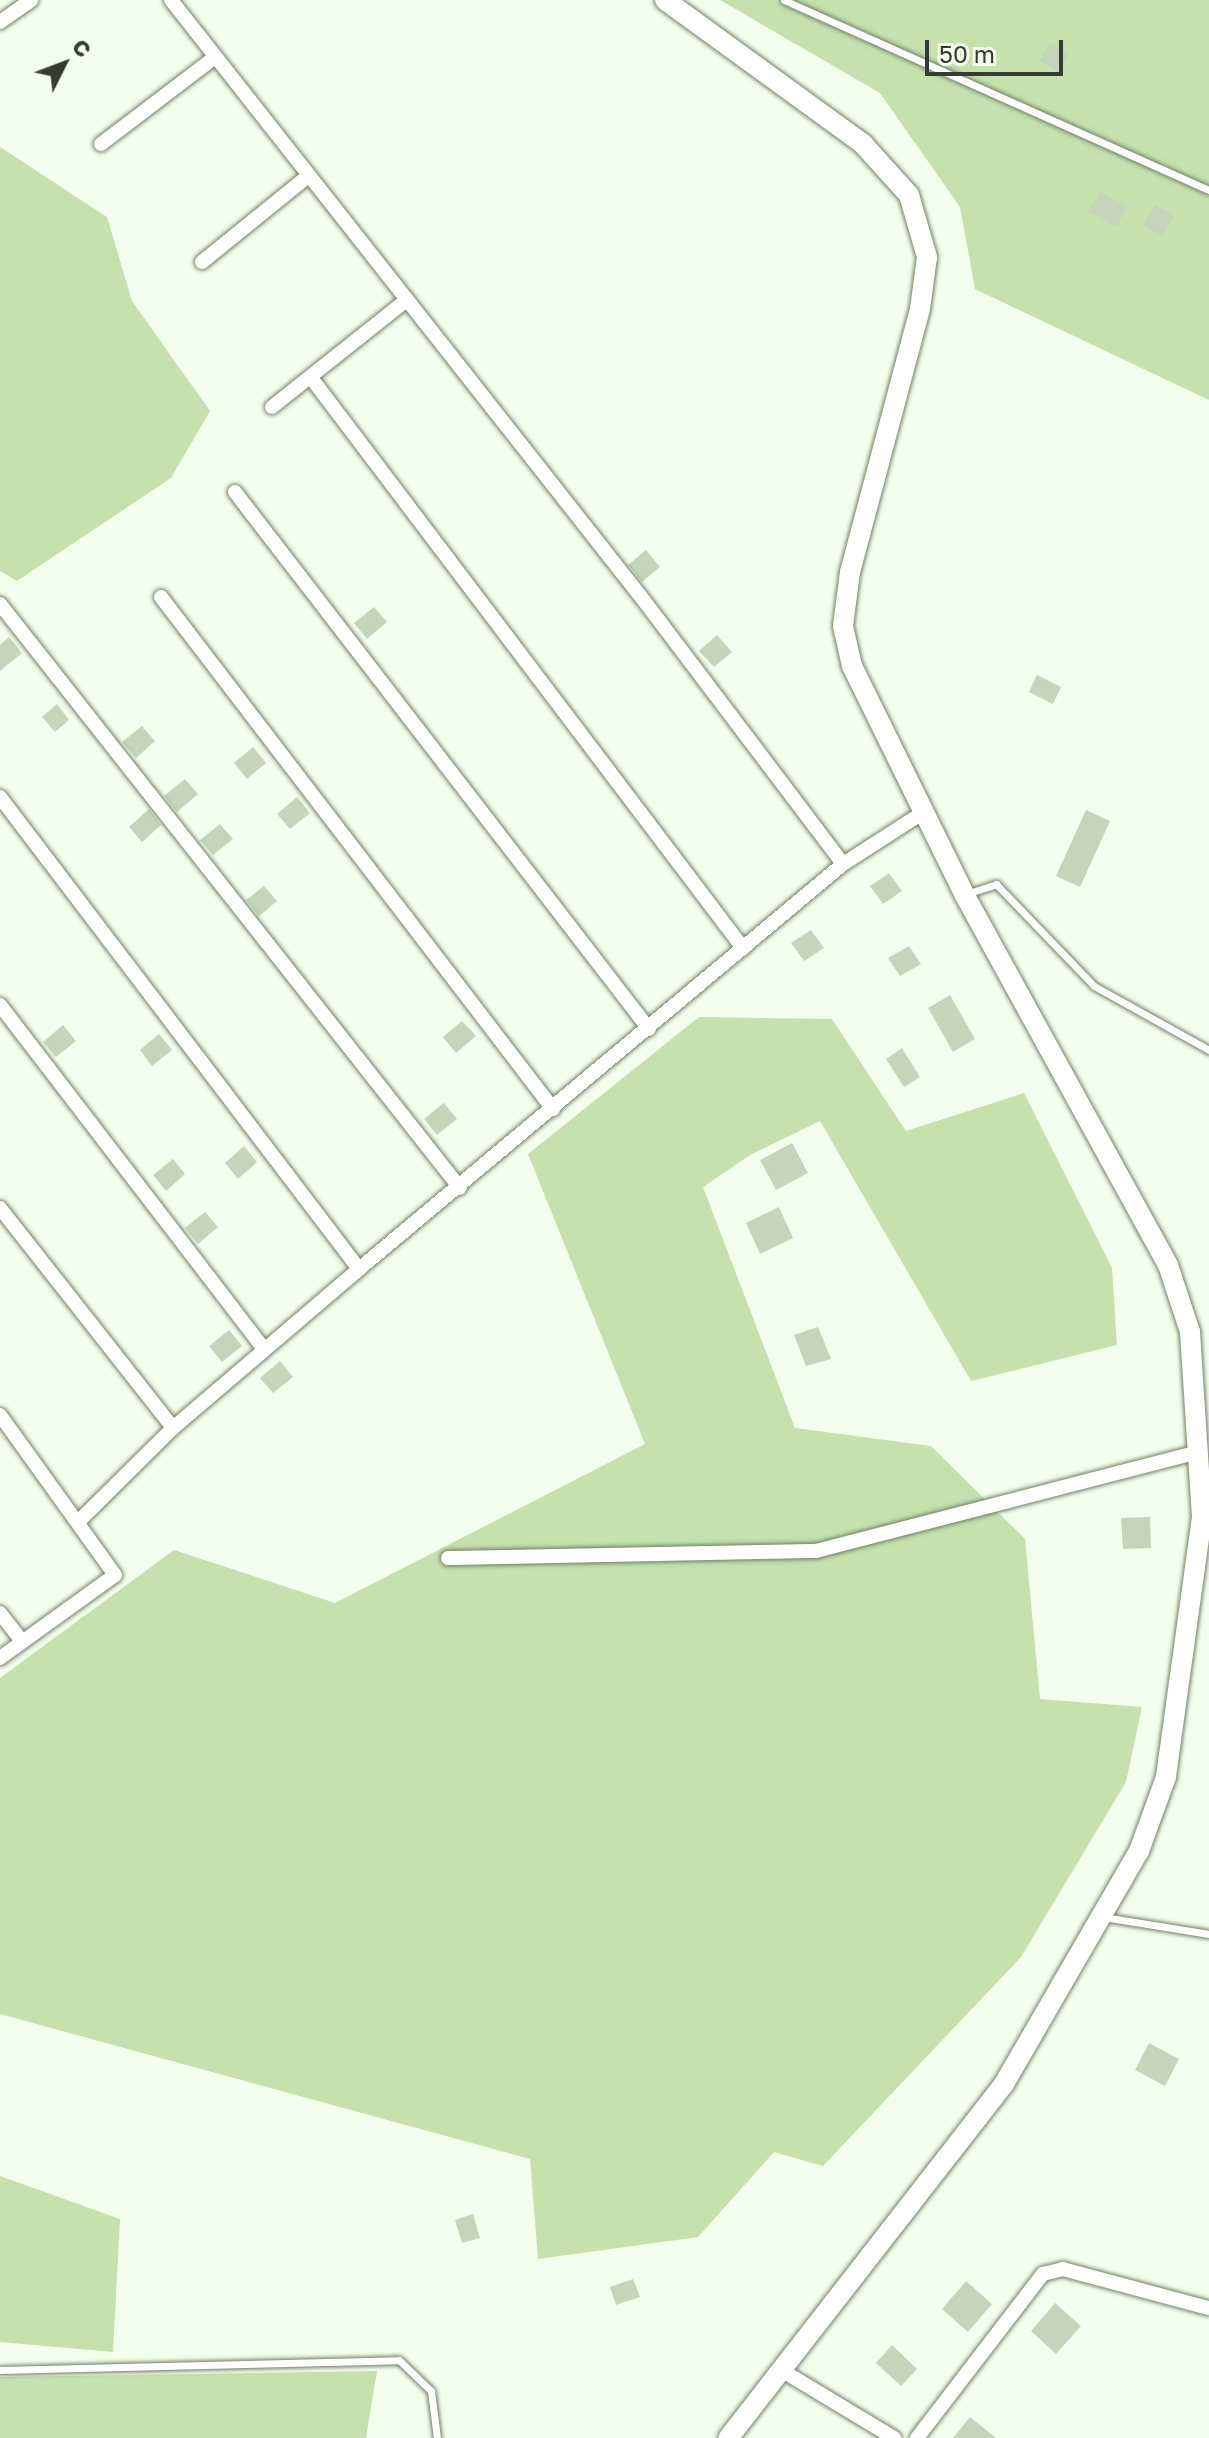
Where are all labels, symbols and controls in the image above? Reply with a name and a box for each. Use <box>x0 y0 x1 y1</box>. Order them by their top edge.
north arrow <box>24 24 104 104</box>
scale bar <box>929 24 1067 74</box>
text: С <box>67 33 97 62</box>
text: 50 m <box>939 39 995 68</box>

